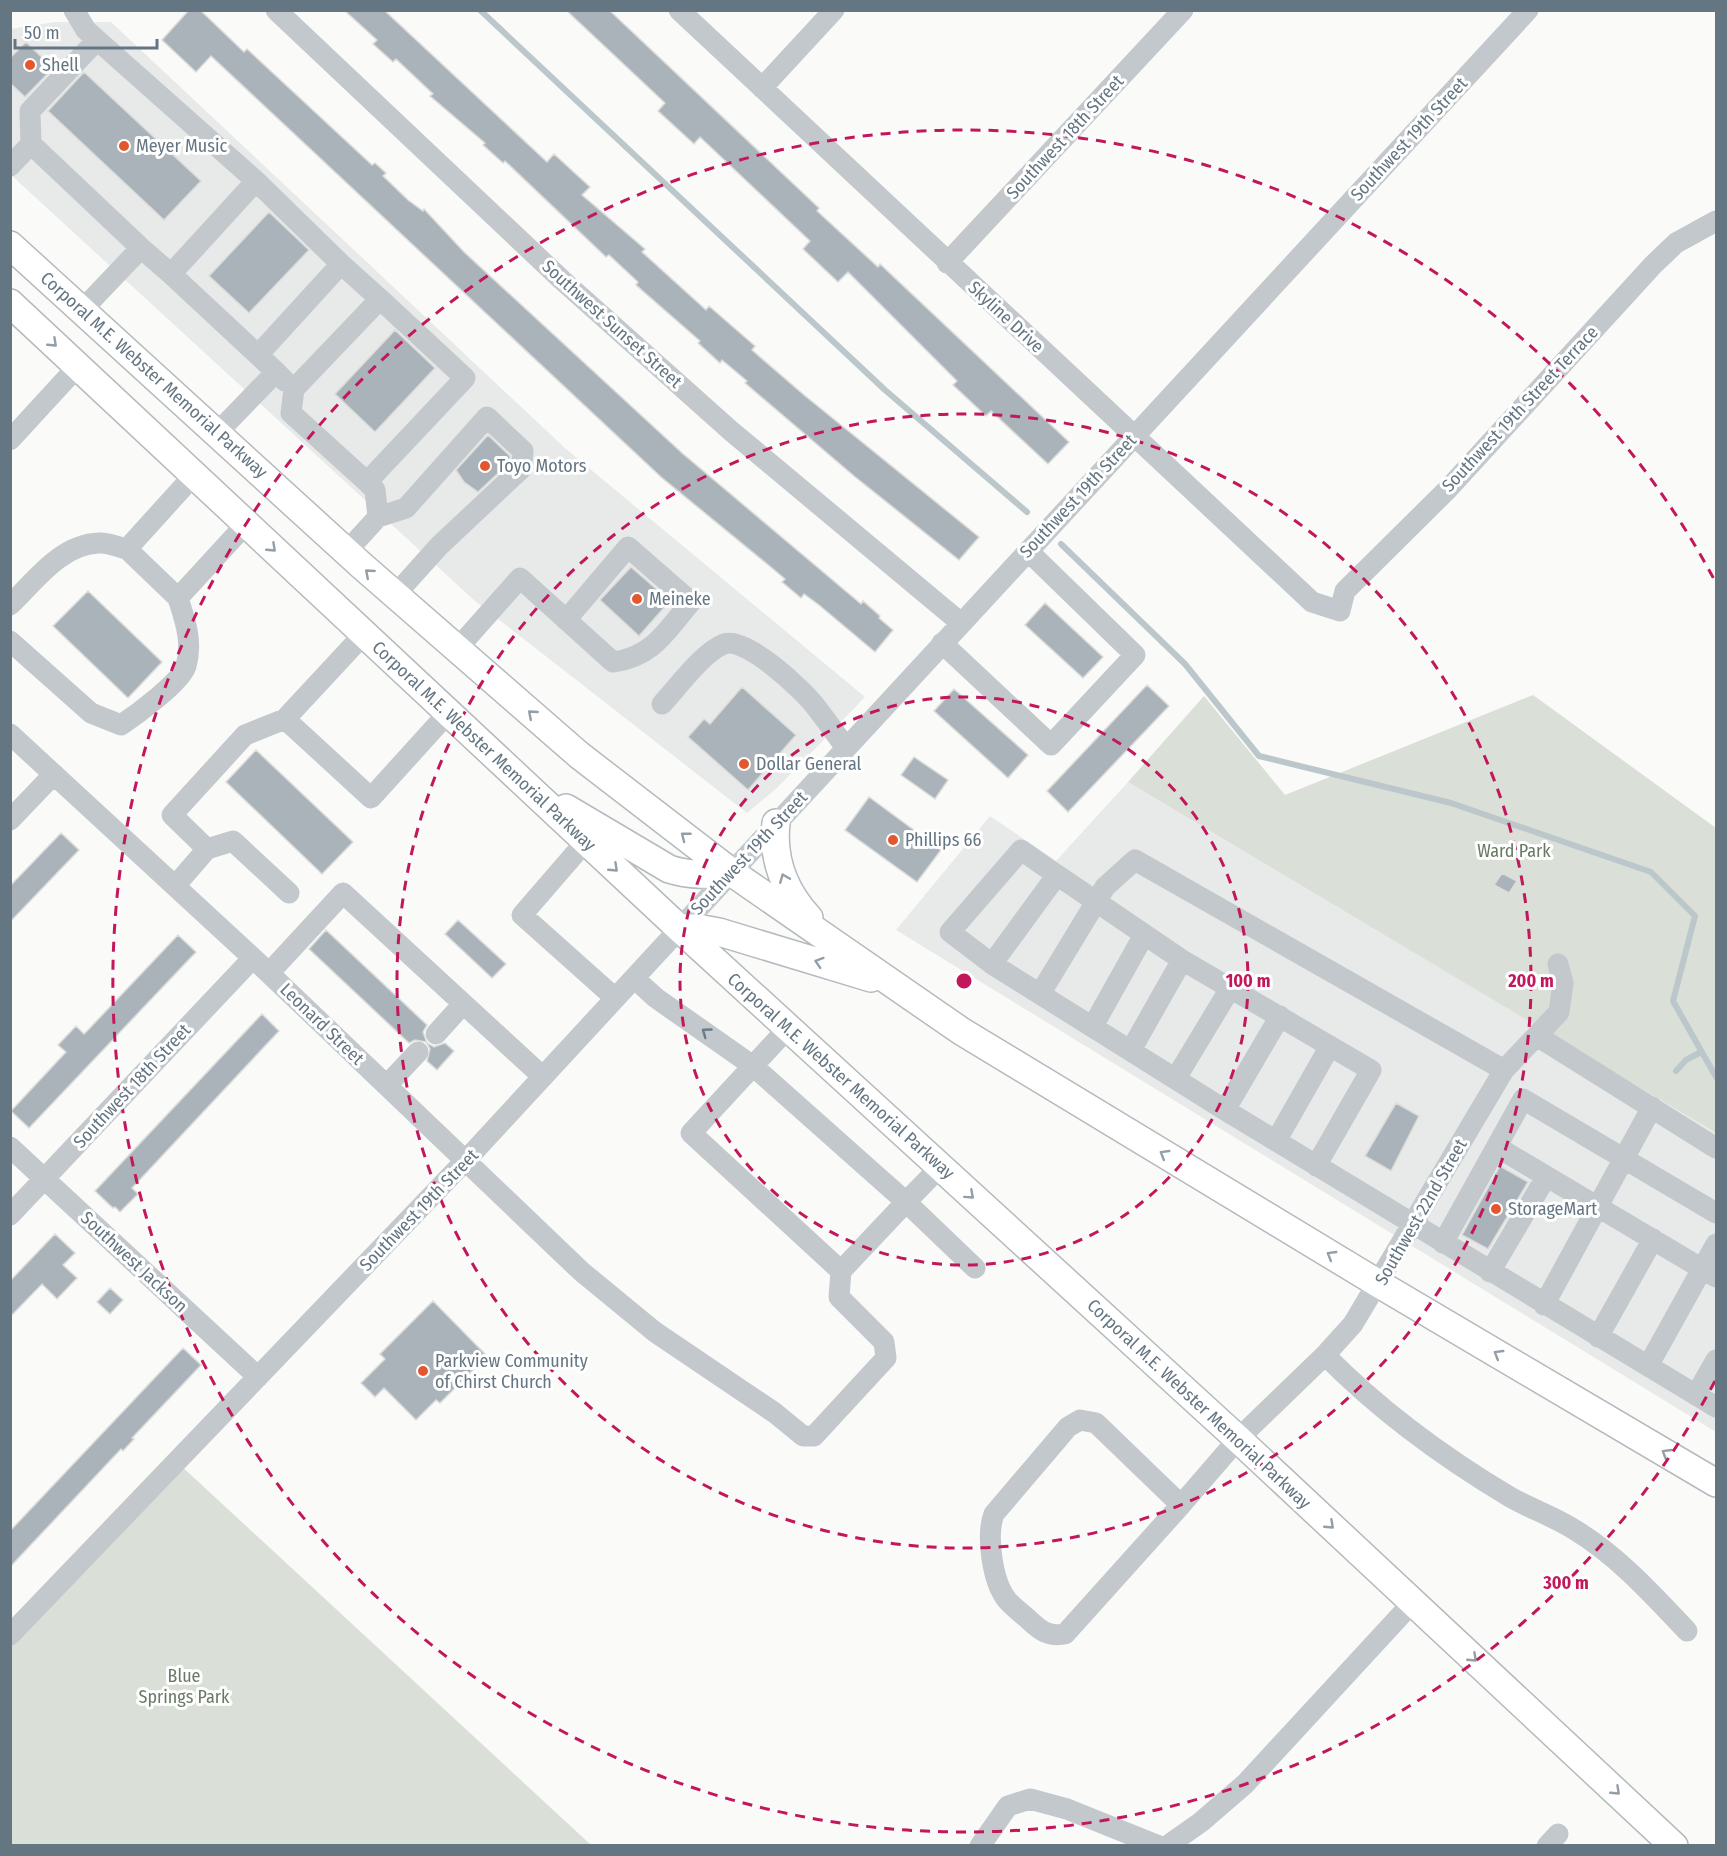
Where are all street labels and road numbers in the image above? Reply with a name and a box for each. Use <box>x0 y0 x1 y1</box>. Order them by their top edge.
street label: Southwest 18th Street <box>1002 70 1128 204</box>
street label: Southwest 19th Street <box>1346 72 1472 205</box>
street label: Southwest Sunset Street <box>538 255 686 393</box>
street label: Corporal M.E. Webster Memorial Parkway <box>36 267 272 483</box>
street label: Skyline Drive <box>964 276 1048 358</box>
street label: Southwest 19th Street Terrace <box>1437 321 1603 497</box>
street label: Southwest 19th Street <box>1015 429 1141 562</box>
street label: Corporal M.E. Webster Memorial Parkway <box>368 636 600 856</box>
street label: Southwest 19th Street <box>686 786 812 919</box>
street label: Corporal M.E. Webster Memorial Parkway <box>723 968 959 1184</box>
street label: Leonard Street <box>275 979 369 1070</box>
street label: Southwest 18th Street <box>69 1019 195 1153</box>
street label: Southwest 22nd Street <box>1370 1135 1472 1289</box>
street label: Southwest 19th Street <box>355 1144 483 1276</box>
street label: Southwest Jackson <box>76 1207 192 1317</box>
street label: Corporal M.E. Webster Memorial Parkway <box>1083 1294 1315 1514</box>

